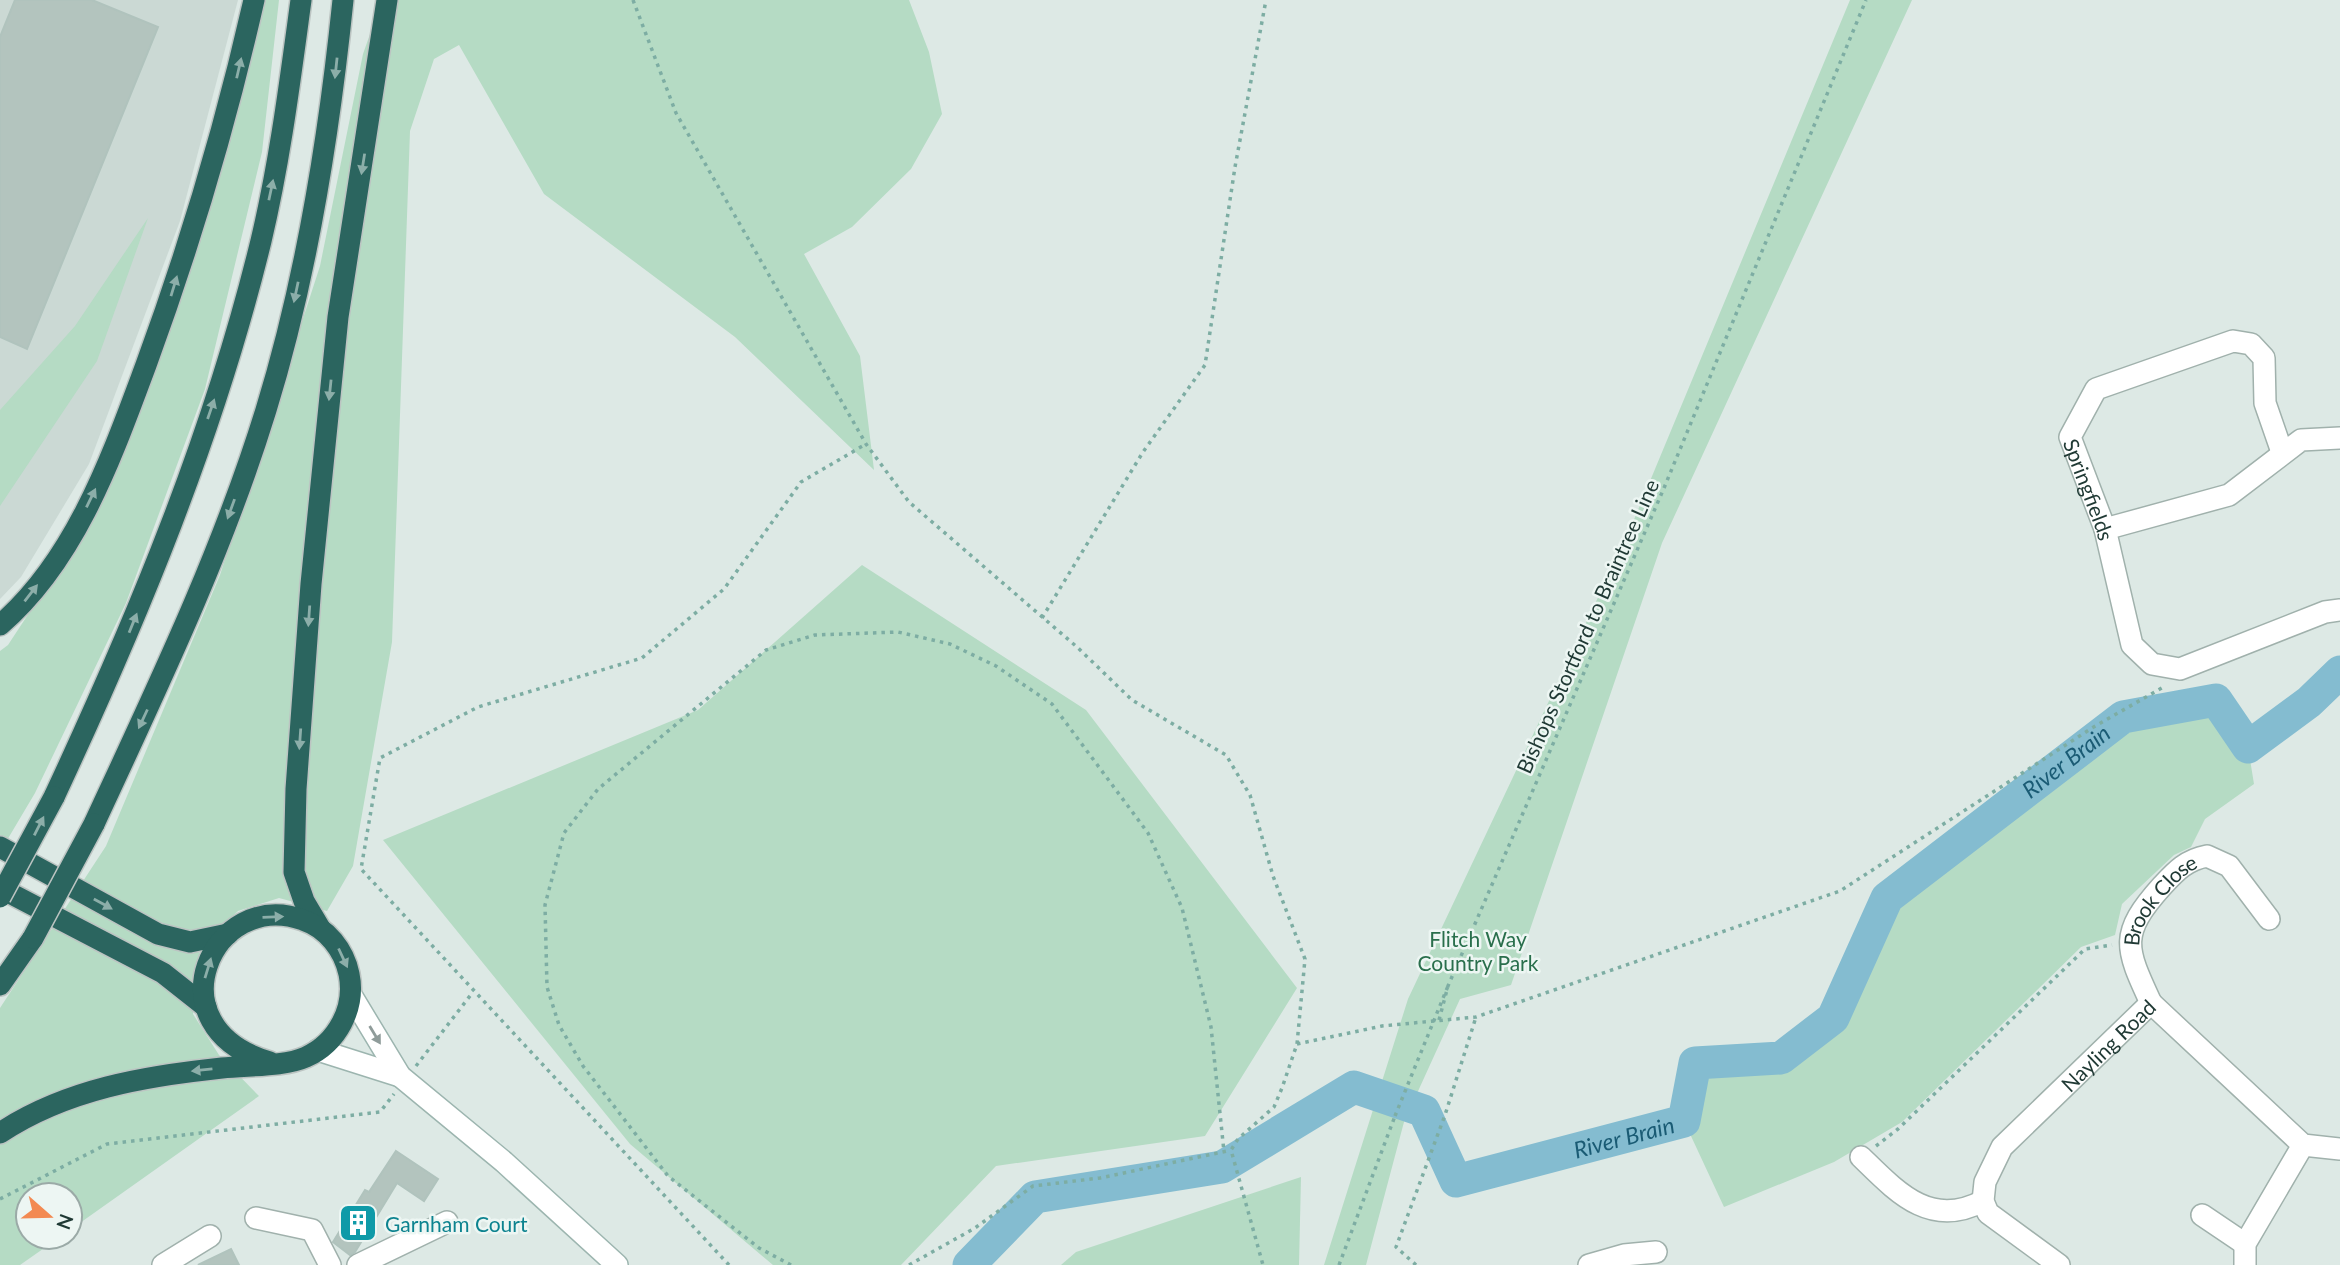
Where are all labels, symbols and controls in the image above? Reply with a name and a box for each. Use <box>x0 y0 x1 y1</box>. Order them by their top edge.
one-way arrow <box>233 57 244 79</box>
one-way arrow <box>330 57 341 79</box>
one-way arrow <box>357 154 368 176</box>
one-way arrow <box>265 179 276 201</box>
one-way arrow <box>169 275 180 296</box>
one-way arrow <box>290 281 301 303</box>
one-way arrow <box>325 379 336 401</box>
one-way arrow <box>206 399 217 420</box>
street label: Springfields <box>2059 435 2120 543</box>
street label: Bishops Stortford to Braintree Line <box>1511 475 1663 777</box>
one-way arrow <box>86 488 97 508</box>
one-way arrow <box>225 499 236 520</box>
one-way arrow <box>24 585 39 603</box>
one-way arrow <box>303 605 314 627</box>
one-way arrow <box>127 612 138 633</box>
one-way arrow <box>137 709 149 729</box>
water label: River Brain <box>2016 718 2115 803</box>
one-way arrow <box>294 728 305 750</box>
one-way arrow <box>34 816 45 836</box>
street label: Brook Close <box>2118 848 2200 947</box>
one-way arrow <box>93 898 112 910</box>
one-way arrow <box>262 911 284 922</box>
park label: Flitch Way Country Park <box>1418 926 1539 975</box>
one-way arrow <box>337 948 349 968</box>
one-way arrow <box>203 957 214 978</box>
street label: Nayling Road <box>2055 994 2160 1096</box>
one-way arrow <box>369 1026 381 1045</box>
one-way arrow <box>191 1064 213 1075</box>
water label: River Brain <box>1570 1110 1677 1164</box>
north arrow <box>14 1181 84 1251</box>
building icon: Garnham Court <box>337 1202 379 1244</box>
text: N <box>52 1211 79 1233</box>
place label: Garnham Court <box>385 1211 528 1236</box>

